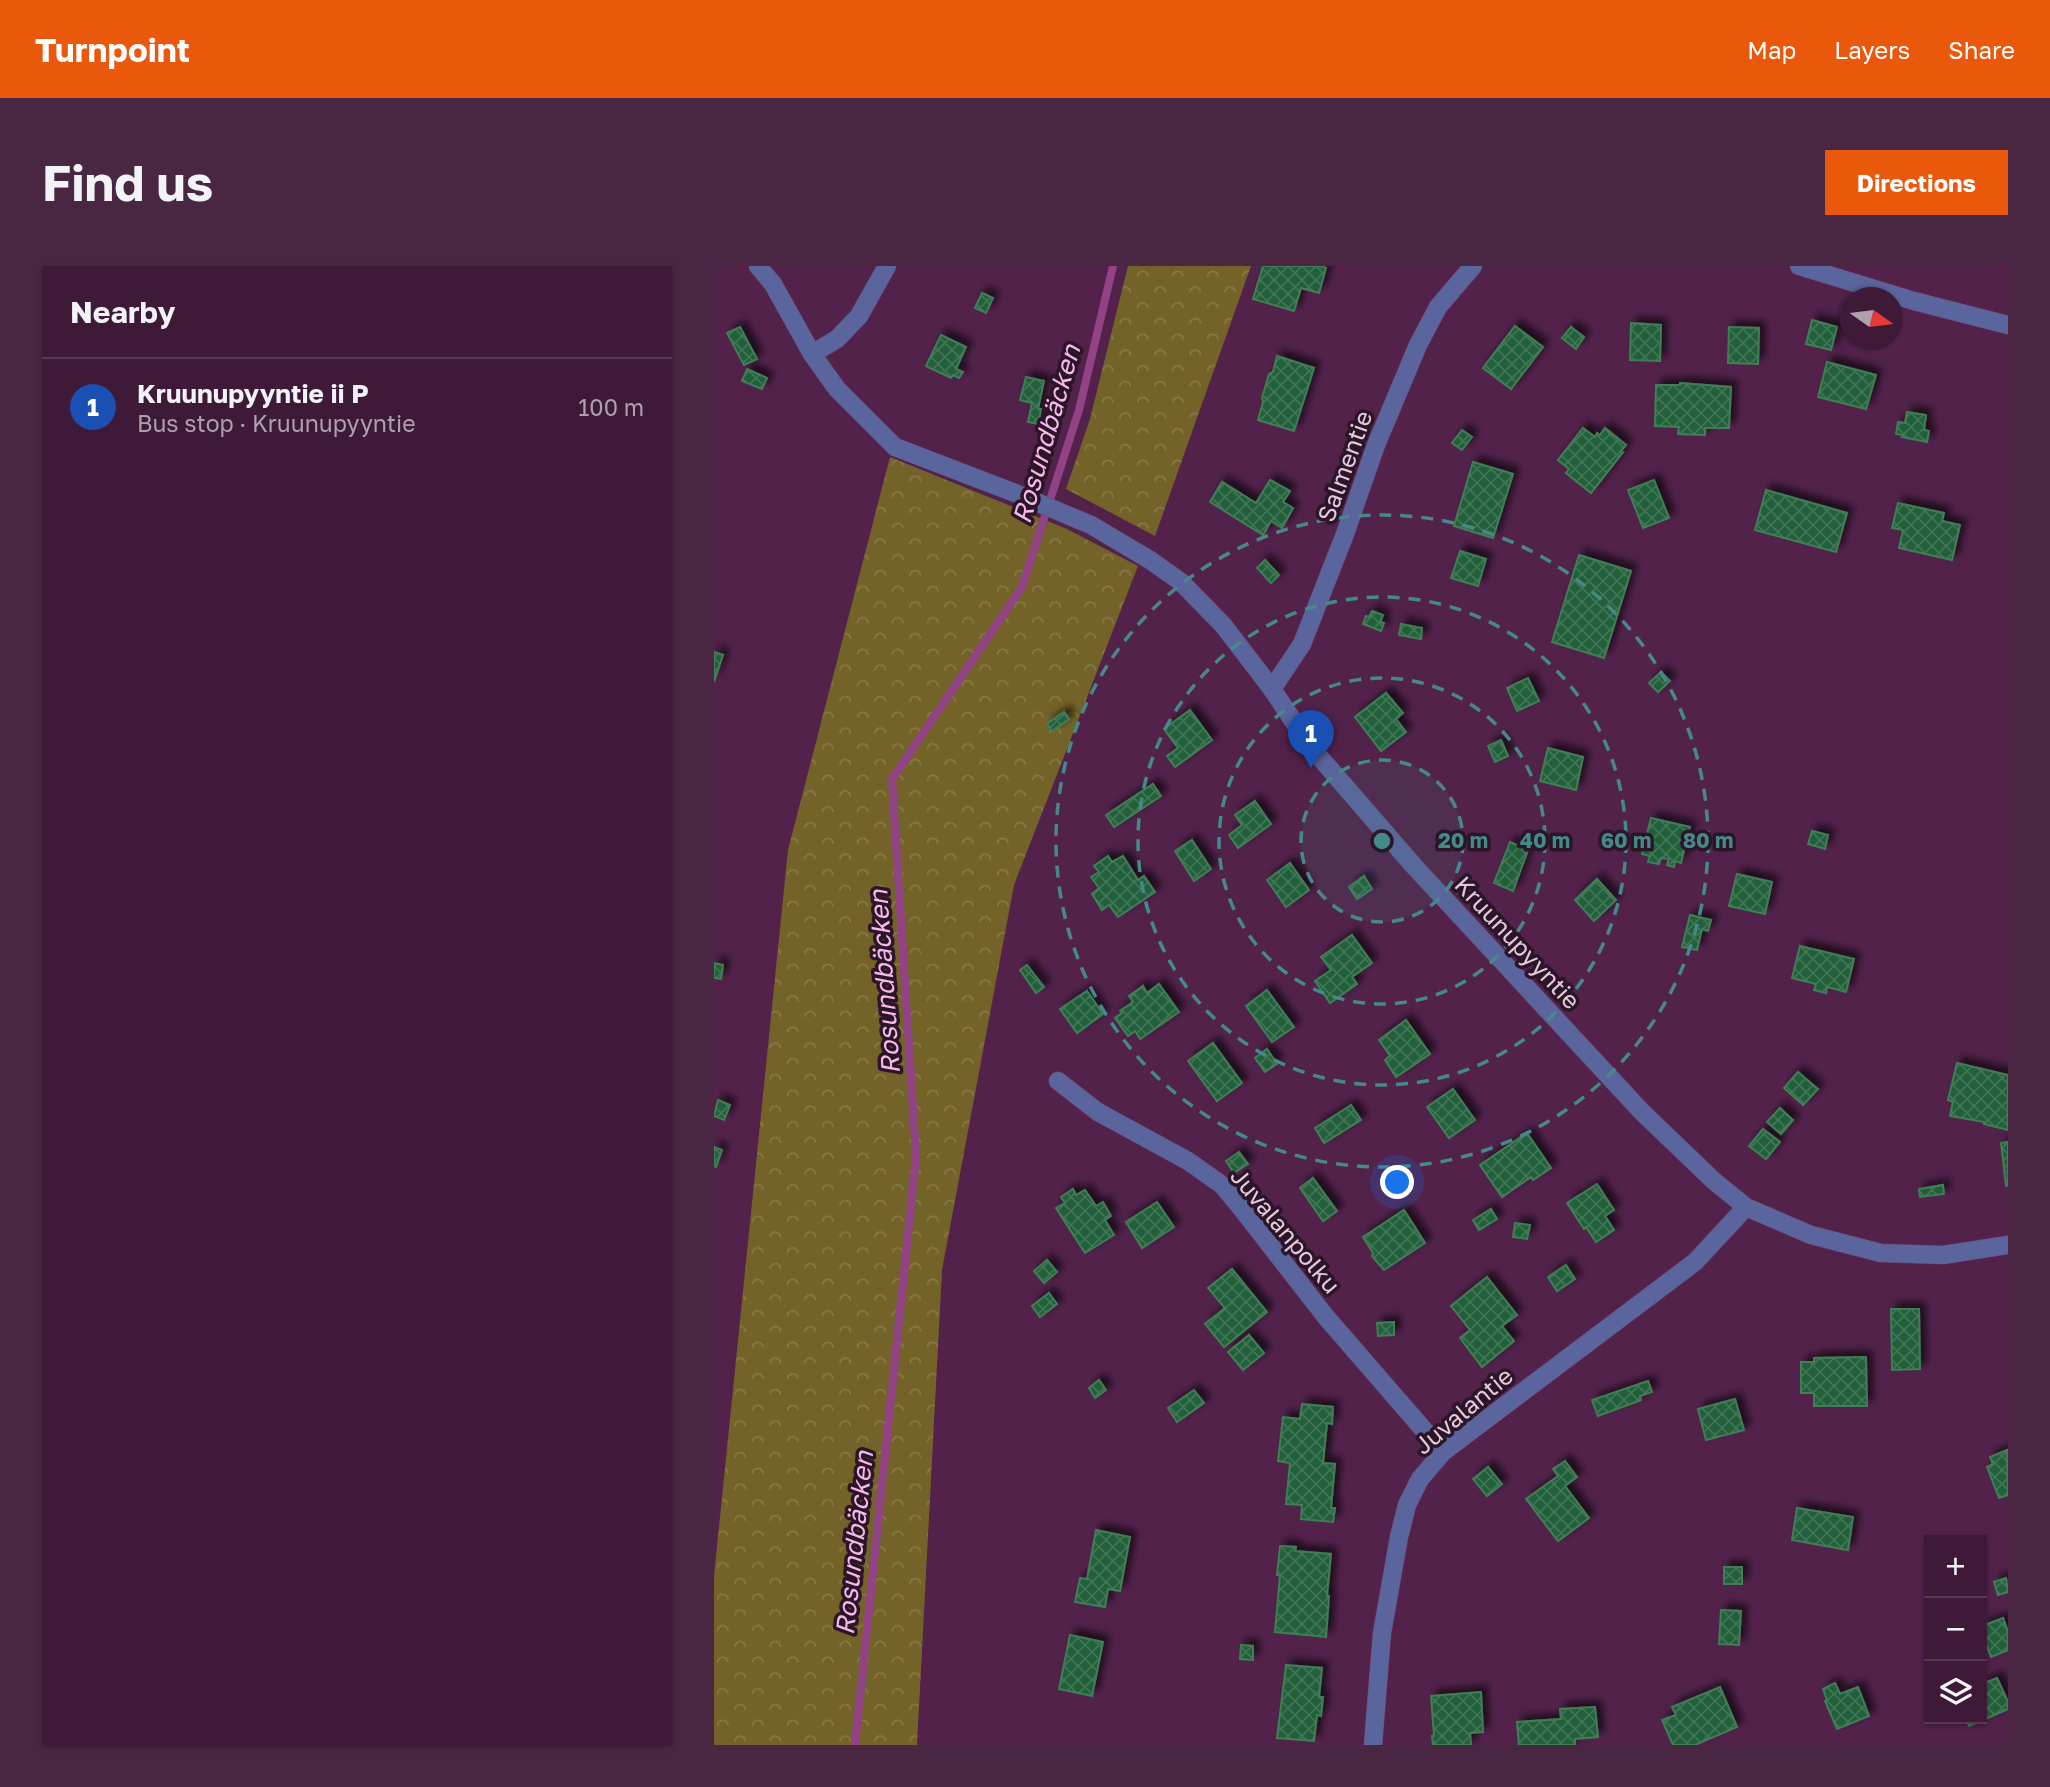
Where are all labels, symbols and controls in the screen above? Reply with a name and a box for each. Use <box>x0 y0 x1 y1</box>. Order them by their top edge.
text: Turnpoint <box>35 30 190 69</box>
text: Map <box>1747 35 1796 64</box>
text: Layers <box>1834 35 1910 64</box>
text: Share <box>1948 35 2015 64</box>
button: Directions <box>1825 150 2008 215</box>
text: Find us <box>42 153 213 212</box>
north arrow <box>1840 287 1903 350</box>
text: Nearby <box>70 294 175 330</box>
water label: Rosundbäcken <box>1006 340 1087 527</box>
text: Kruunupyyntie ii P <box>137 378 369 409</box>
text: 1 <box>87 393 99 421</box>
text: 100 m <box>578 393 644 421</box>
street label: Salmentie <box>1310 406 1378 526</box>
text: Bus stop · Kruunupyyntie <box>137 409 415 437</box>
pin: 1 <box>1288 710 1334 768</box>
text: 20 m <box>1438 827 1488 853</box>
text: 40 m <box>1520 827 1570 853</box>
text: 60 m <box>1601 827 1651 853</box>
text: 80 m <box>1683 827 1733 853</box>
centre of rings <box>1370 829 1394 853</box>
street label: Kruunupyyntie <box>1449 870 1587 1014</box>
water label: Rosundbäcken <box>862 888 906 1075</box>
street label: Juvalanpolku <box>1225 1161 1347 1299</box>
your location <box>1380 1165 1414 1199</box>
street label: Juvalantie <box>1408 1360 1518 1460</box>
water label: Rosundbäcken <box>829 1449 879 1636</box>
map controls <box>1924 1535 1987 1724</box>
button: + <box>1924 1535 1987 1598</box>
button: − <box>1924 1598 1987 1661</box>
button: layers <box>1924 1661 1987 1724</box>

